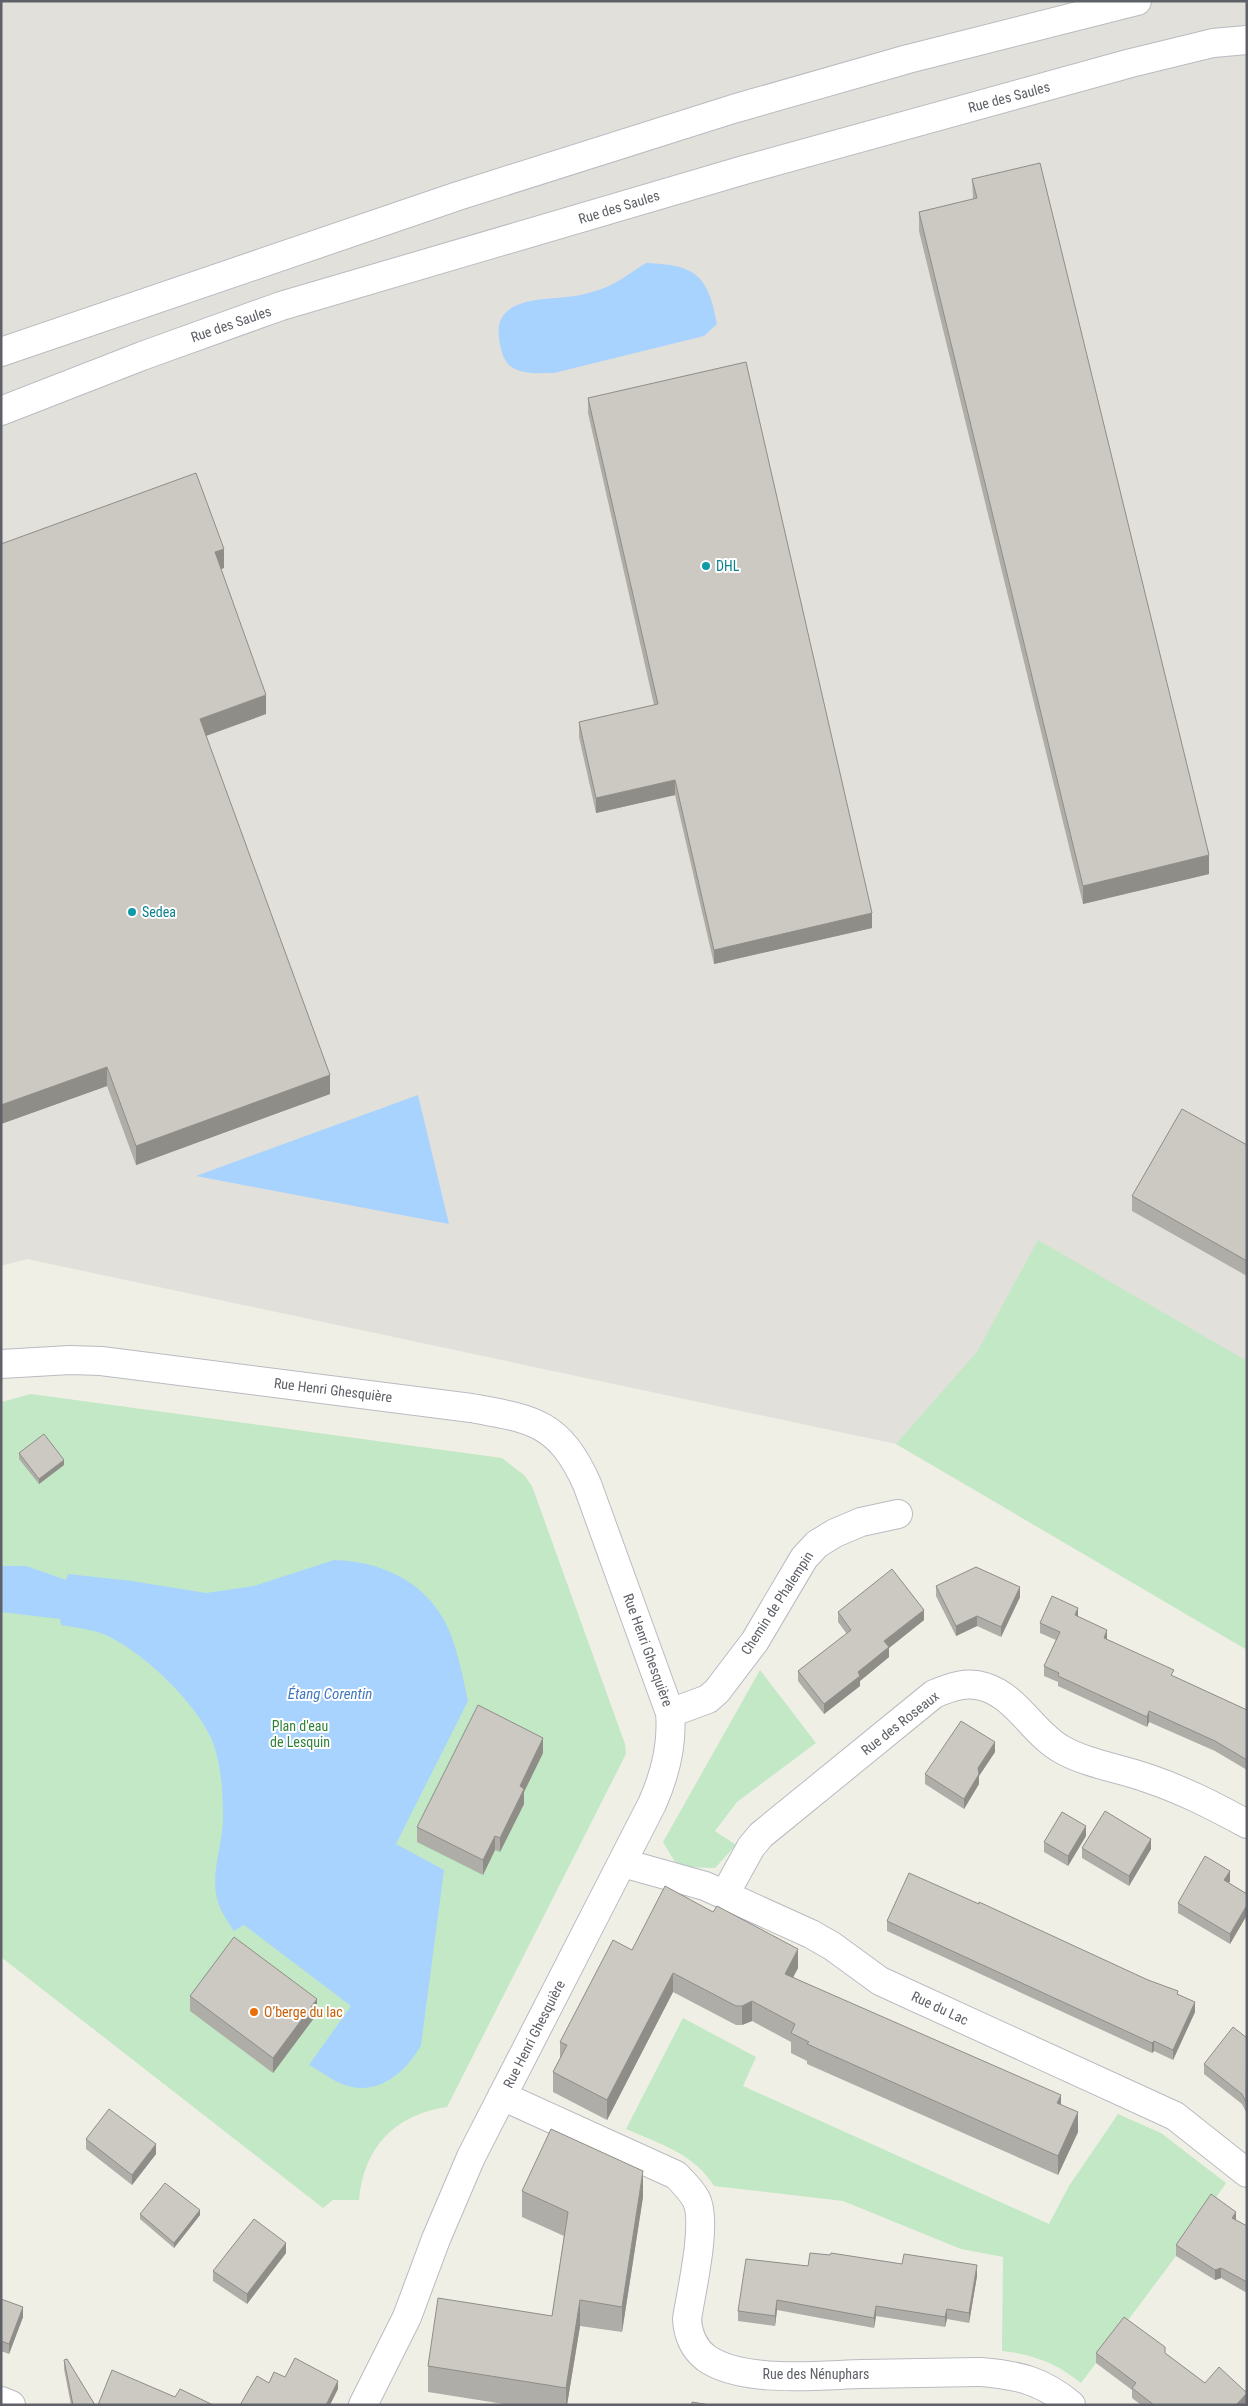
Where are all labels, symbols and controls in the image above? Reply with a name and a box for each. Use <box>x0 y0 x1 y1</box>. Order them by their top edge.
street label: Rue des Saules <box>966 78 1052 116</box>
street label: Rue des Saules <box>577 187 661 227</box>
street label: Rue des Saules <box>189 303 273 345</box>
place label: DHL <box>716 558 740 574</box>
marker: DHL <box>700 560 712 572</box>
place label: Sedea <box>142 904 176 920</box>
marker: Sedea <box>126 906 138 918</box>
street label: Rue Henri Ghesquière <box>273 1375 393 1405</box>
street label: Chemin de Phalempin <box>738 1548 816 1658</box>
street label: Rue Henri Ghesquière <box>620 1591 676 1709</box>
water label: Étang Corentin <box>288 1685 372 1703</box>
street label: Rue des Roseaux <box>858 1688 942 1758</box>
park label: Plan d'eau de Lesquin <box>270 1718 330 1750</box>
street label: Rue Henri Ghesquière <box>500 1977 568 2091</box>
street label: Rue du Lac <box>909 1988 971 2028</box>
place label: O’berge du lac <box>264 2004 343 2020</box>
marker: O’berge du lac <box>248 2006 260 2018</box>
street label: Rue des Nénuphars <box>763 2366 869 2382</box>

